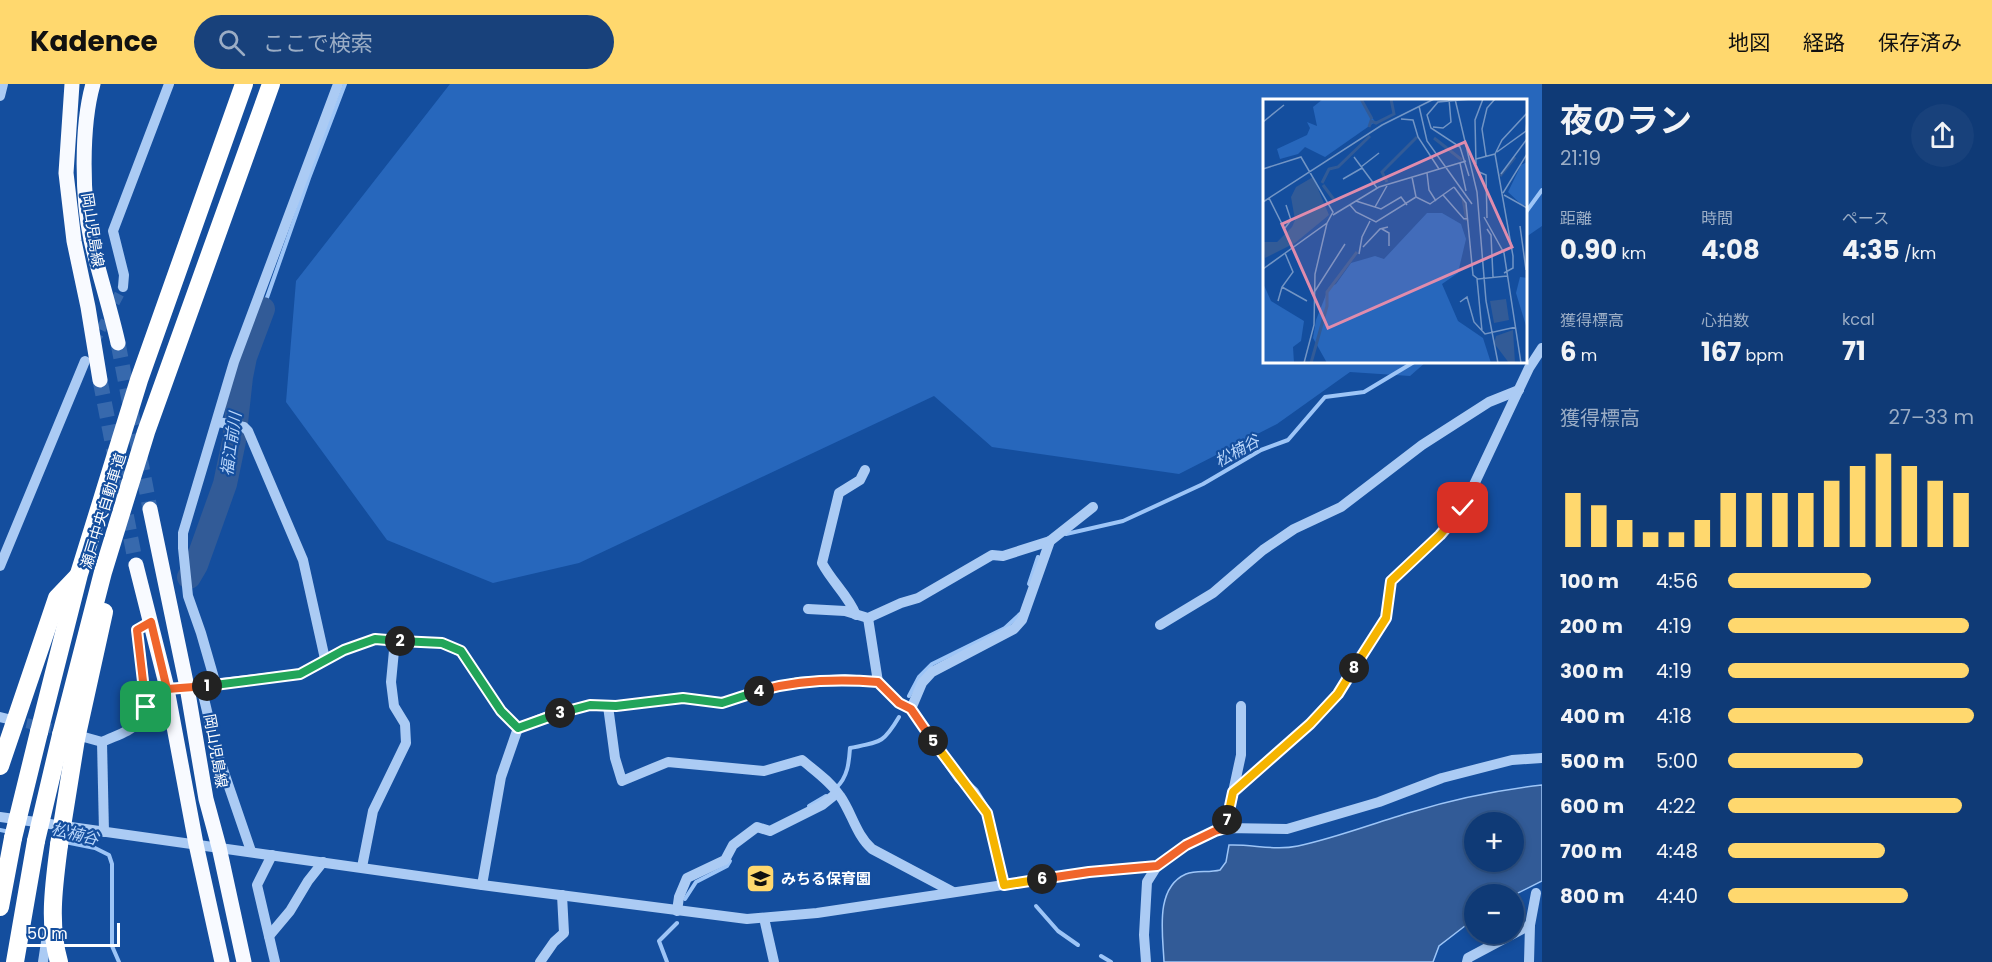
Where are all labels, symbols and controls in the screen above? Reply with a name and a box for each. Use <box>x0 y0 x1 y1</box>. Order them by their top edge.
search box <box>194 15 614 69</box>
text: Kadence <box>30 22 158 61</box>
icon: search <box>215 26 248 59</box>
text: ここで検索 <box>263 28 373 59</box>
text: 地図 <box>1728 28 1770 57</box>
text: 経路 <box>1803 28 1845 57</box>
text: 保存済み <box>1878 28 1962 57</box>
text: 夜のラン <box>1560 97 1692 144</box>
inset map <box>1263 99 1527 363</box>
button: share <box>1911 104 1974 167</box>
text: 21:19 <box>1560 144 1601 172</box>
street label: 岡山児島線 <box>77 191 109 269</box>
text: 距離 <box>1560 207 1592 230</box>
text: 時間 <box>1701 207 1733 230</box>
text: ペース <box>1842 207 1889 230</box>
text: 0.90 <box>1560 232 1617 268</box>
text: 4:08 <box>1701 232 1760 268</box>
text: 4:35 <box>1842 232 1900 268</box>
text: km <box>1617 242 1646 265</box>
text: /km <box>1900 242 1936 265</box>
text: kcal <box>1842 308 1875 331</box>
text: 獲得標高 <box>1560 309 1624 332</box>
text: 心拍数 <box>1701 309 1749 332</box>
text: 71 <box>1842 333 1866 369</box>
text: 6 <box>1560 334 1577 370</box>
text: 167 <box>1701 334 1741 370</box>
text: m <box>1577 344 1597 367</box>
text: bpm <box>1741 344 1784 367</box>
text: 27–33 m <box>1889 403 1974 431</box>
text: 獲得標高 <box>1560 404 1640 432</box>
water label: 福江前川 <box>215 409 247 477</box>
water label: 松楠谷 <box>1210 428 1265 473</box>
street label: 瀬戸中央自動車道 <box>75 451 131 571</box>
pin <box>1437 482 1488 533</box>
icon: check <box>1446 491 1479 524</box>
text: 100 m <box>1560 567 1619 595</box>
text: 4:56 <box>1656 567 1698 595</box>
text: 200 m <box>1560 612 1623 640</box>
text: 4:19 <box>1656 612 1692 640</box>
pin: 2 <box>385 626 415 656</box>
text: 2 <box>395 629 405 652</box>
pin: 8 <box>1339 653 1369 683</box>
text: 8 <box>1349 656 1359 679</box>
text: 300 m <box>1560 657 1624 685</box>
text: 4:19 <box>1656 657 1692 685</box>
pin: 1 <box>192 671 222 701</box>
text: 1 <box>204 674 210 697</box>
pin: 4 <box>744 676 774 706</box>
text: 4 <box>754 679 764 702</box>
pin <box>120 681 171 732</box>
icon: arrive <box>129 690 162 723</box>
pin: 3 <box>545 698 575 728</box>
text: 3 <box>555 701 565 724</box>
text: 400 m <box>1560 702 1625 730</box>
text: 4:18 <box>1656 702 1692 730</box>
street label: 岡山児島線 <box>199 712 233 790</box>
pin: 5 <box>918 726 948 756</box>
text: 5 <box>928 729 938 752</box>
text: 500 m <box>1560 747 1625 775</box>
text: 5:00 <box>1656 747 1698 775</box>
text: 600 m <box>1560 792 1624 820</box>
text: 4:22 <box>1656 792 1696 820</box>
pin: 7 <box>1212 805 1242 835</box>
text: 7 <box>1223 808 1231 831</box>
map controls <box>1464 812 1524 944</box>
button: + <box>1464 812 1524 872</box>
water label: 松楠谷 <box>49 817 103 851</box>
text: 700 m <box>1560 837 1622 865</box>
text: 4:48 <box>1656 837 1698 865</box>
school or university icon: みちる保育園 <box>744 862 776 894</box>
pin: 6 <box>1027 864 1057 894</box>
text: 6 <box>1037 867 1047 890</box>
place label: みちる保育園 <box>781 868 871 889</box>
text: 800 m <box>1560 882 1624 910</box>
text: 4:40 <box>1656 882 1698 910</box>
button: − <box>1464 884 1524 944</box>
scale bar <box>18 920 120 948</box>
text: 50 m <box>27 922 68 945</box>

